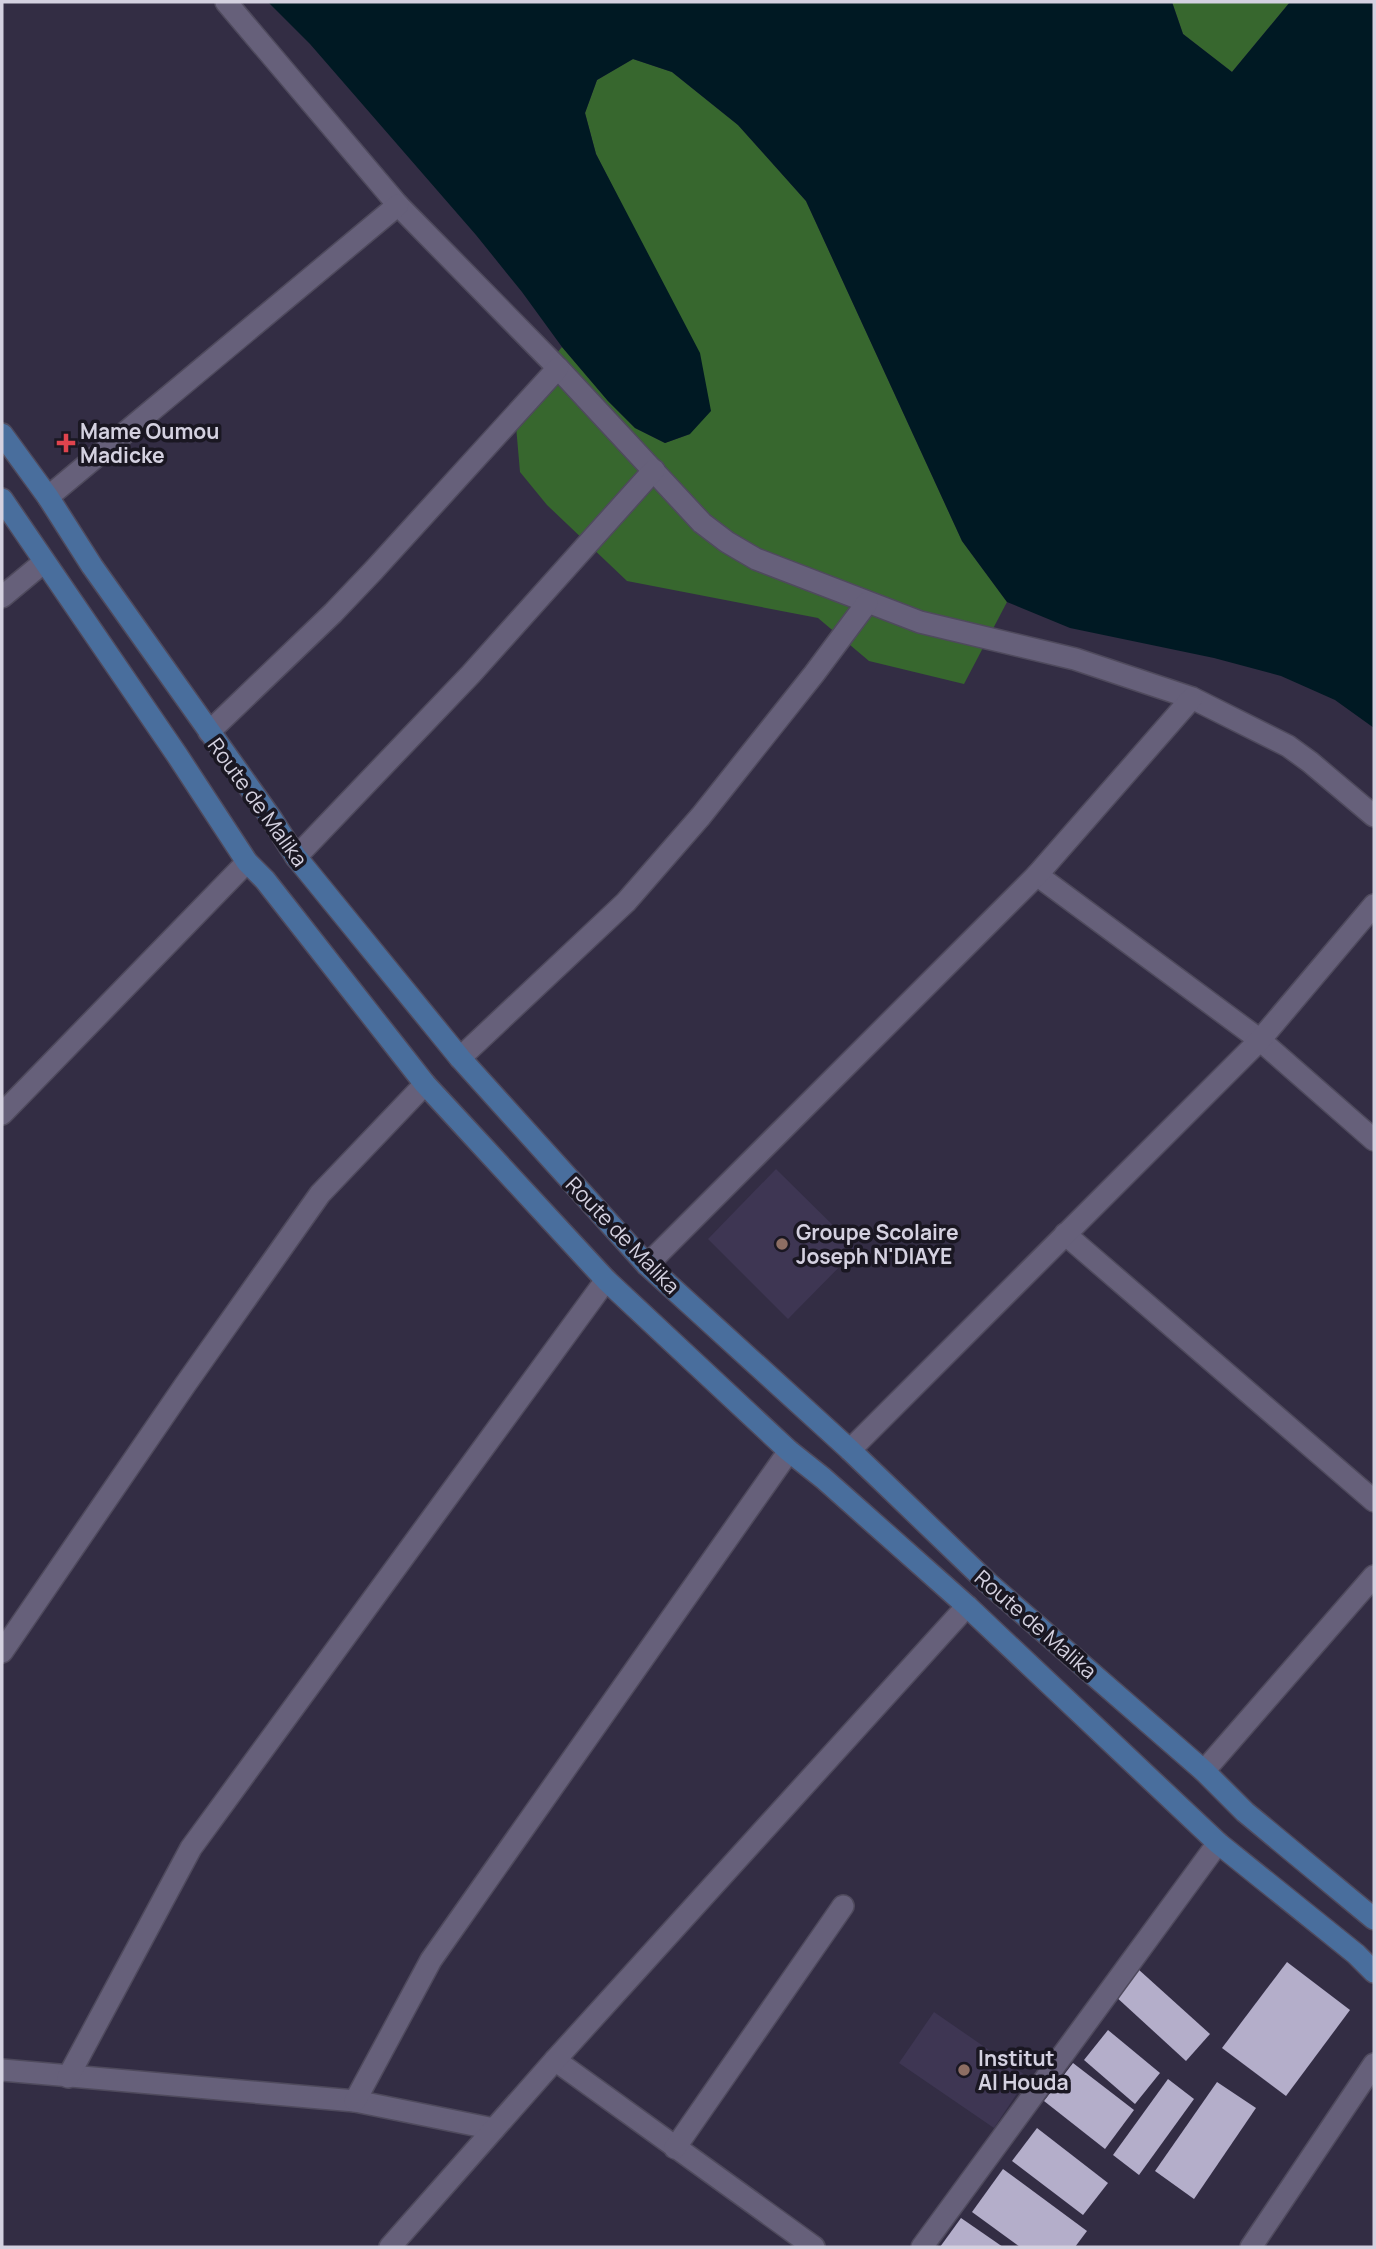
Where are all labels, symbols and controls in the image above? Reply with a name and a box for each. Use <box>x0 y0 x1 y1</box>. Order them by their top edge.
place label: Mame Oumou Madicke <box>80 417 219 469</box>
marker: Mame Oumou Madicke <box>58 435 74 451</box>
street label: Route de Malika <box>202 732 314 872</box>
street label: Route de Malika <box>560 1170 686 1300</box>
place label: Groupe Scolaire Joseph N'DIAYE <box>796 1218 959 1270</box>
marker: Groupe Scolaire Joseph N'DIAYE <box>774 1236 790 1252</box>
street label: Route de Malika <box>969 1563 1103 1685</box>
place label: Institut Al Houda <box>978 2044 1069 2096</box>
marker: Institut Al Houda <box>956 2062 972 2078</box>

